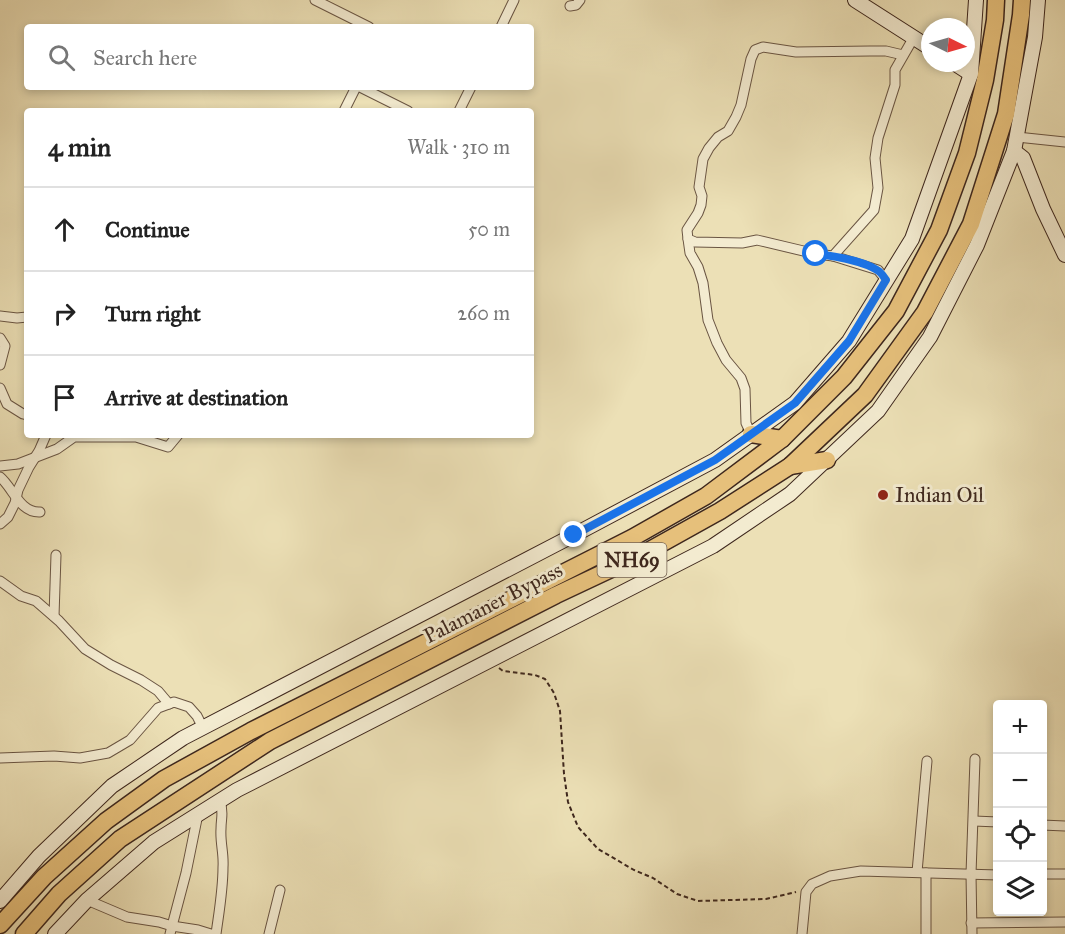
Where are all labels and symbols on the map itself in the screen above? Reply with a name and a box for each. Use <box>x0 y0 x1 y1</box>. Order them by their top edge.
north arrow <box>921 18 975 72</box>
route start <box>802 240 828 266</box>
place label: Indian Oil <box>895 482 984 508</box>
marker: Indian Oil <box>876 488 890 502</box>
route end <box>560 521 586 547</box>
road number: NH69 <box>598 543 666 577</box>
street label: Palamaner Bypass <box>419 557 567 649</box>

